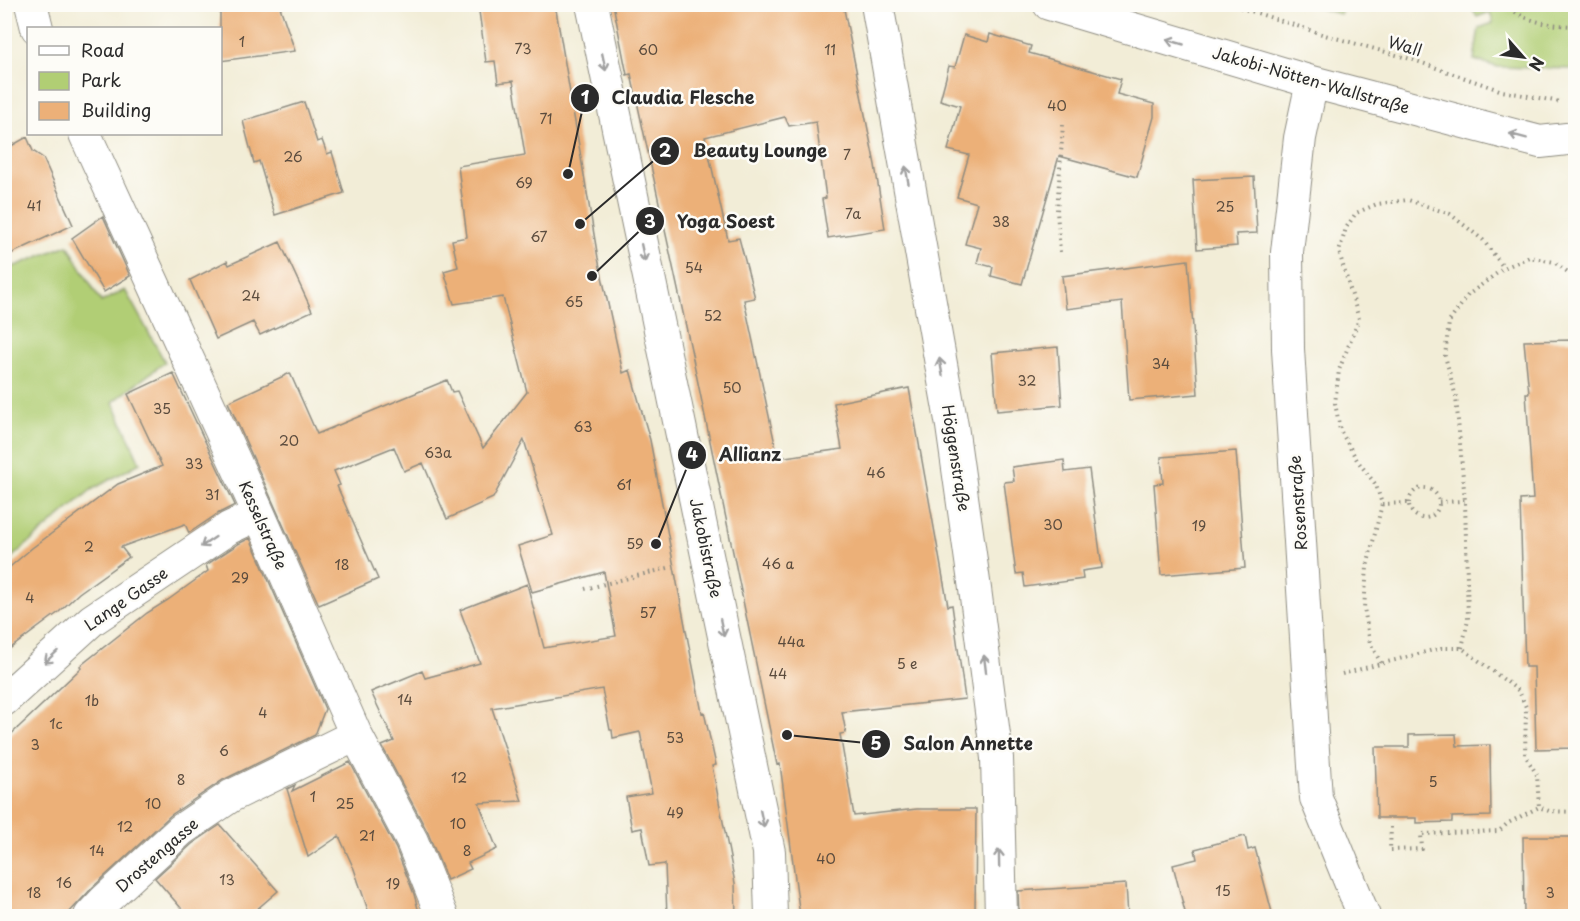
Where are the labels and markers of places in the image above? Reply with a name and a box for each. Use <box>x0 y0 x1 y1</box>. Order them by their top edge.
callout: Claudia Flesche <box>570 80 766 116</box>
callout: Beauty Lounge <box>650 133 839 169</box>
callout: Yoga Soest <box>635 203 787 239</box>
callout: Allianz <box>677 437 794 473</box>
callout: Salon Annette <box>861 726 1045 762</box>

